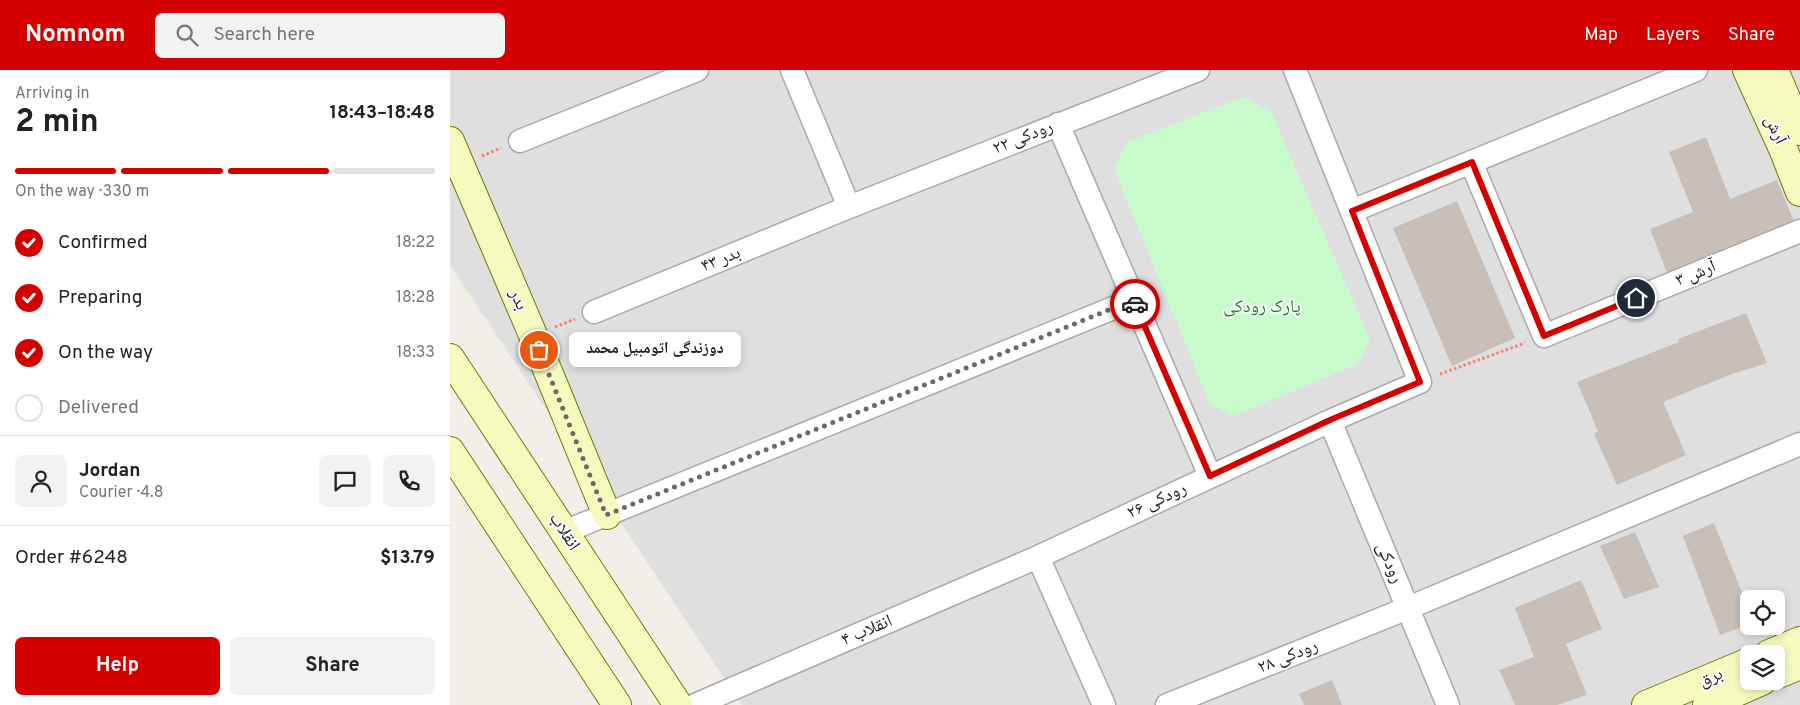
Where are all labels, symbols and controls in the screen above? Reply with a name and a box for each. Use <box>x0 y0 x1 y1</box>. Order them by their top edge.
search box <box>155 13 505 58</box>
text: Nomnom <box>25 20 125 50</box>
icon: search <box>173 21 201 49</box>
text: Search here <box>213 23 315 47</box>
text: Map <box>1584 24 1618 47</box>
text: Layers <box>1646 24 1700 47</box>
text: Share <box>1728 24 1775 47</box>
text: Arriving in <box>15 84 90 104</box>
text: 18:43–18:48 <box>329 101 435 125</box>
text: 2 min <box>15 103 99 143</box>
street label: آرش <box>1758 112 1792 149</box>
street label: رودکی ۲۲ <box>989 116 1057 160</box>
text: On the way · 330 m <box>15 182 149 202</box>
icon: check <box>15 229 43 257</box>
text: Confirmed <box>58 231 148 255</box>
text: 18:22 <box>396 233 435 253</box>
street label: بدر ۴۳ <box>698 242 744 278</box>
street label: آرش ۳ <box>1672 255 1720 292</box>
pin <box>1615 277 1657 319</box>
courier <box>1110 279 1160 329</box>
icon: check <box>15 284 43 312</box>
icon: home <box>1622 284 1650 312</box>
street label: بدر <box>503 285 533 314</box>
text: Preparing <box>58 286 142 310</box>
text: 18:28 <box>396 288 435 308</box>
icon: car <box>1121 290 1149 318</box>
park label: پارک رودکی <box>1223 296 1301 319</box>
pin <box>518 329 560 371</box>
callout: دوزندگی اتومبیل محمد <box>569 332 742 368</box>
icon: bag <box>525 336 553 364</box>
icon: check <box>15 339 43 367</box>
text: دوزندگی اتومبیل محمد <box>586 339 724 359</box>
text: On the way <box>58 341 153 365</box>
text: 18:33 <box>396 343 435 363</box>
text: Delivered <box>58 396 139 420</box>
button: person <box>15 455 67 507</box>
button: chat <box>319 455 371 507</box>
button: phone <box>383 455 435 507</box>
text: Jordan <box>79 459 141 483</box>
street label: رودکی ۲۶ <box>1124 477 1190 525</box>
text: Courier · 4.8 <box>79 483 163 503</box>
street label: انقلاب <box>543 509 585 555</box>
street label: رودکی <box>1370 539 1408 587</box>
text: Order #6248 <box>15 546 128 570</box>
text: $13.79 <box>380 546 435 570</box>
map controls <box>1740 590 1785 690</box>
button: locate <box>1740 590 1785 635</box>
street label: انقلاب ۴ <box>838 610 896 652</box>
street label: رودکی ۲۸ <box>1254 635 1322 679</box>
button: Help <box>15 637 220 695</box>
button: Share <box>230 637 435 695</box>
button: layers <box>1740 645 1785 690</box>
street label: برق <box>1696 663 1727 693</box>

